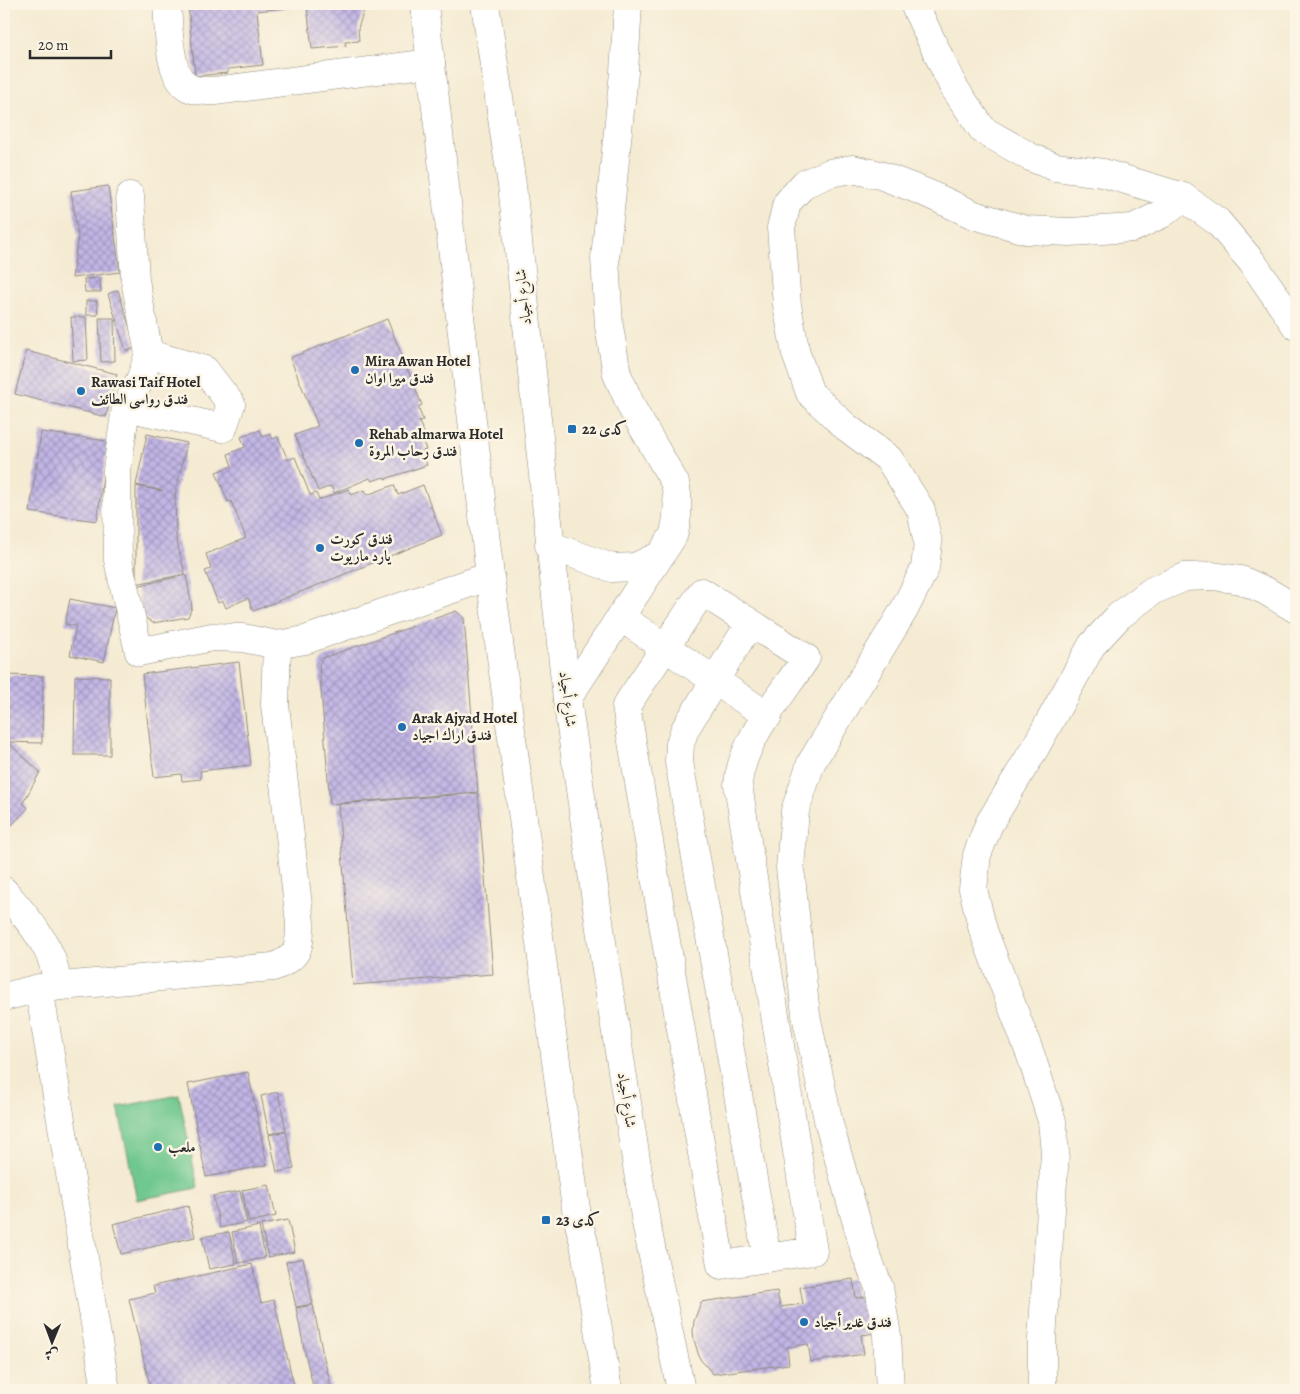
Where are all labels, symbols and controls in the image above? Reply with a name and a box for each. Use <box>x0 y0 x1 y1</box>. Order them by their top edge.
scale bar <box>30 28 111 60</box>
text: 20 m <box>38 35 69 55</box>
street label: شارع أجياد <box>509 268 539 326</box>
place label: Mira Awan Hotel فندق ميرا اوان <box>365 351 470 388</box>
marker: Mira Awan Hotel فندق ميرا اوان <box>349 364 361 376</box>
place label: Rawasi Taif Hotel فندق رواسى الطائف <box>91 372 200 410</box>
marker: Rawasi Taif Hotel فندق رواسى الطائف <box>75 385 87 397</box>
place label: كدى 22 <box>582 419 627 439</box>
marker: كدى 22 <box>566 423 578 435</box>
place label: Rehab almarwa Hotel فندق رحاب المروة <box>369 424 503 461</box>
marker: Rehab almarwa Hotel فندق رحاب المروة <box>353 437 365 449</box>
place label: فندق كورت يارد ماريوت <box>330 529 393 566</box>
marker: فندق كورت يارد ماريوت <box>314 542 326 554</box>
street label: شارع أجياد <box>552 670 582 728</box>
place label: Arak Ajyad Hotel فندق اراك اجياد <box>411 708 517 745</box>
marker: Arak Ajyad Hotel فندق اراك اجياد <box>396 721 408 733</box>
street label: شارع أجياد <box>610 1071 642 1130</box>
place label: ملعب <box>168 1137 196 1157</box>
marker: ملعب <box>152 1141 164 1153</box>
place label: كدى 23 <box>556 1210 600 1230</box>
marker: كدى 23 <box>540 1214 552 1226</box>
place label: فندق غدير أجياد <box>814 1311 892 1332</box>
north arrow <box>28 1316 78 1366</box>
marker: فندق غدير أجياد <box>798 1316 810 1328</box>
text: ش <box>45 1345 59 1364</box>

